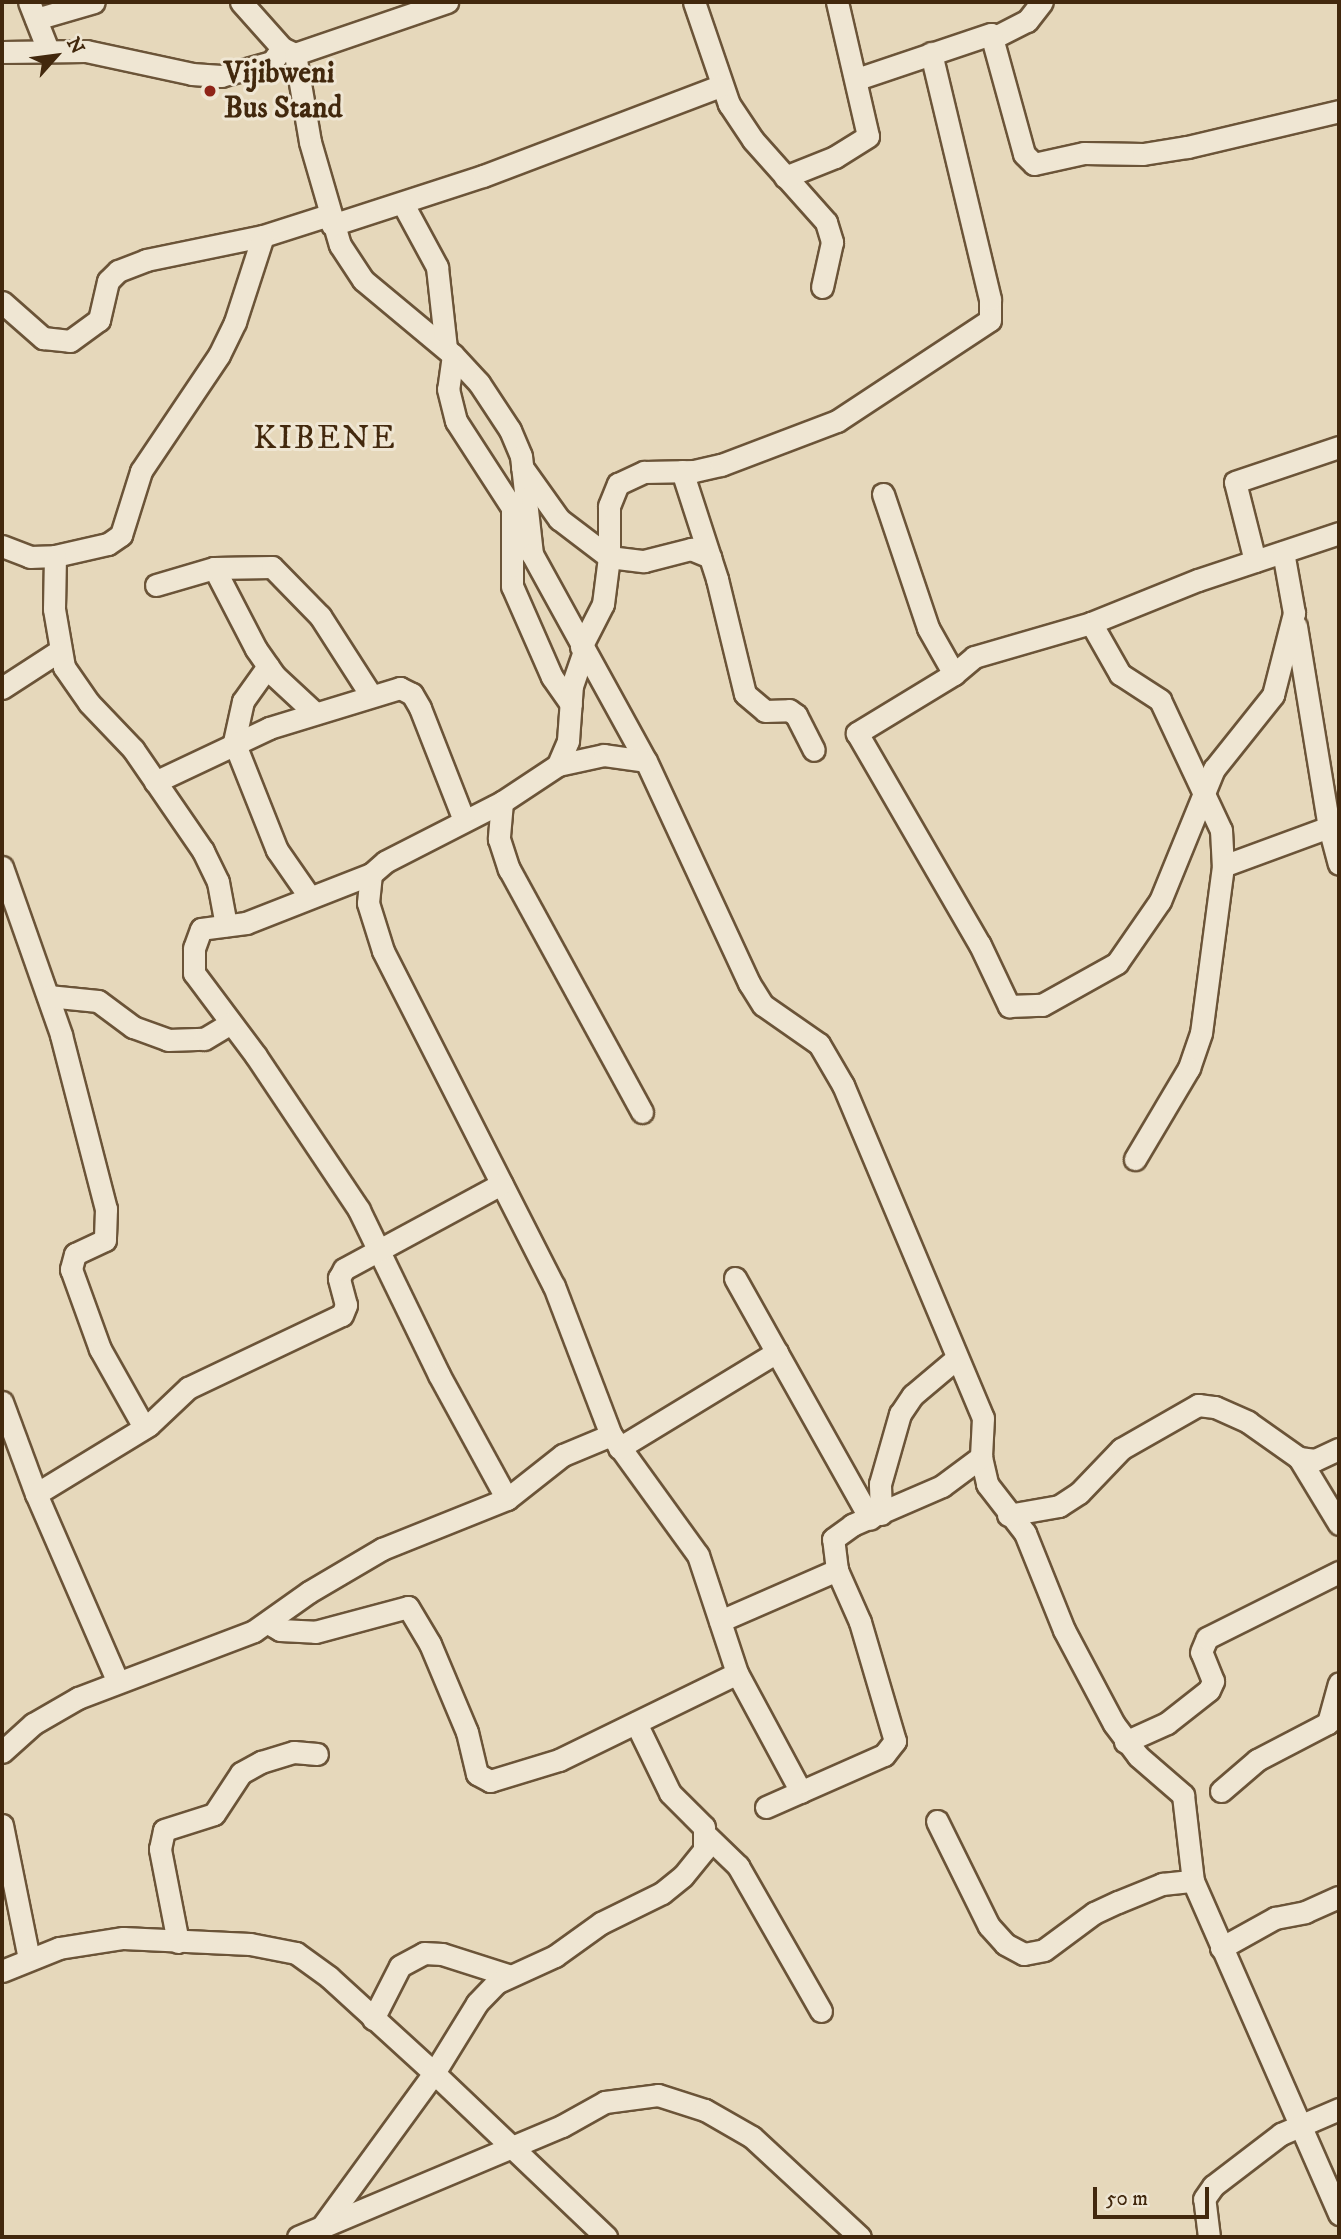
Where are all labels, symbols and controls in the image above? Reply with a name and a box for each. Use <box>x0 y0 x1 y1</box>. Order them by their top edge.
north arrow <box>21 21 91 91</box>
text: N <box>61 34 89 58</box>
place label: Vijibweni Bus Stand <box>224 56 343 126</box>
marker: Vijibweni Bus Stand <box>202 83 218 99</box>
district label: KIBENE <box>254 419 396 459</box>
scale bar <box>1096 2172 1212 2216</box>
text: 50 m <box>1106 2186 1148 2212</box>

